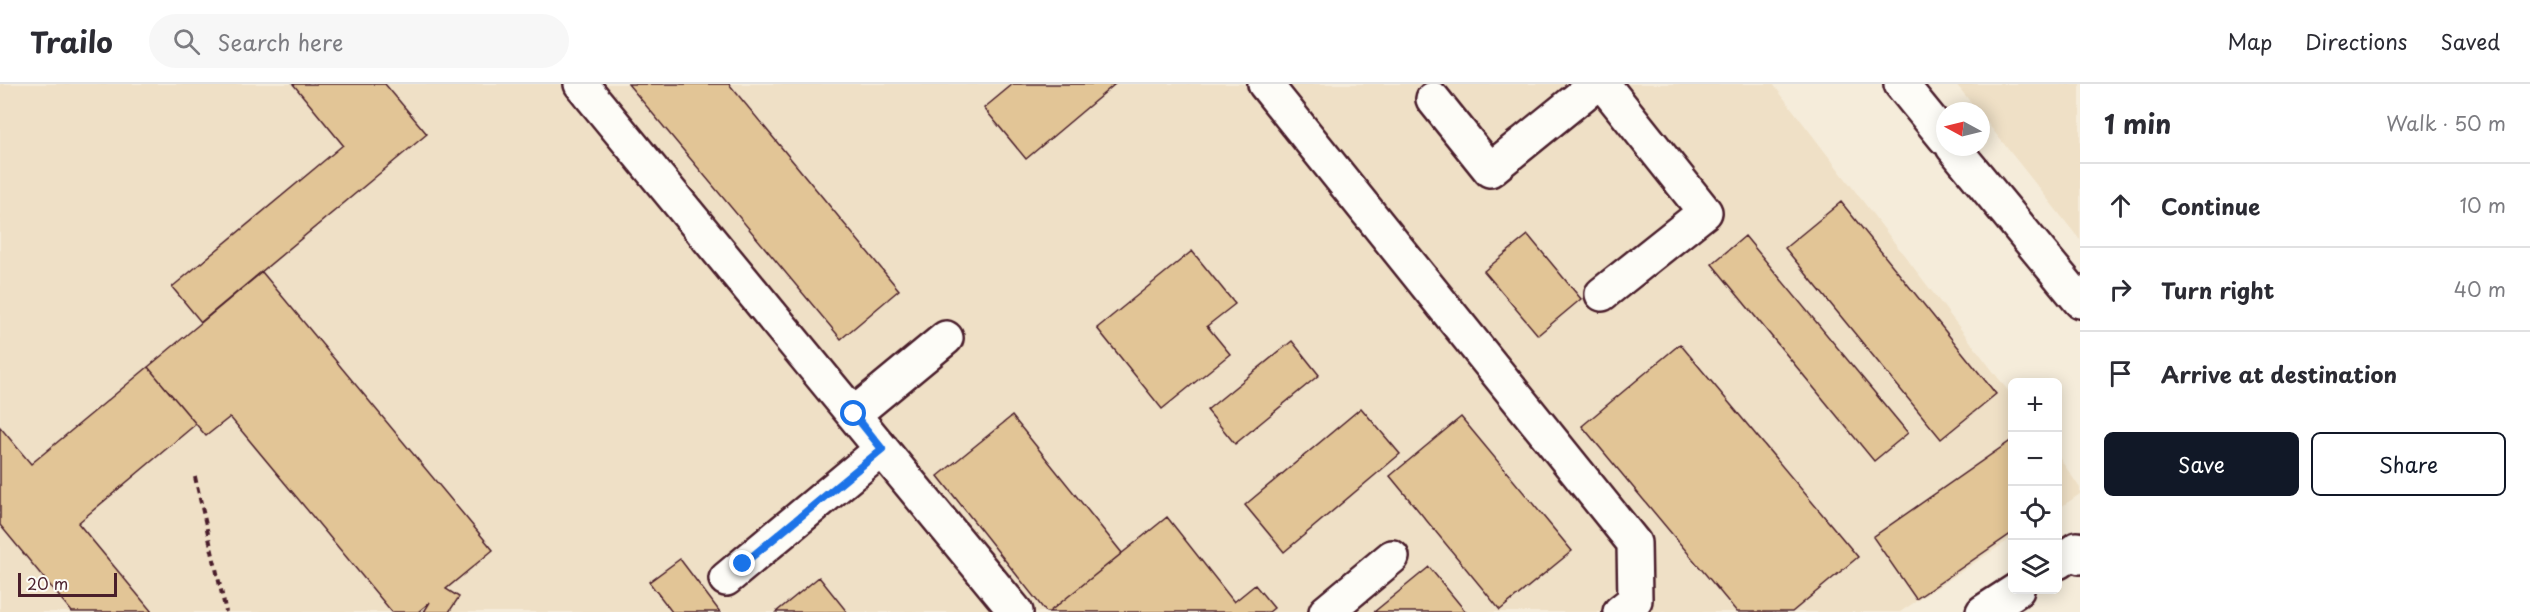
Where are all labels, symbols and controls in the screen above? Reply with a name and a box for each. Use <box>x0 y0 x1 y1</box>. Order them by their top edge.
search box <box>149 14 569 68</box>
text: Trailo <box>30 20 113 63</box>
icon: search <box>170 25 203 58</box>
text: Search here <box>218 25 343 58</box>
text: Map <box>2227 25 2272 57</box>
text: Directions <box>2305 25 2407 57</box>
text: Saved <box>2440 25 2500 57</box>
north arrow <box>1936 102 1990 156</box>
text: 1 min <box>2104 104 2171 143</box>
text: Walk · 50 m <box>2386 108 2506 138</box>
icon: ahead <box>2104 189 2137 222</box>
text: Continue <box>2161 189 2260 222</box>
text: 10 m <box>2459 190 2506 220</box>
icon: right <box>2104 273 2137 306</box>
text: Turn right <box>2161 273 2274 306</box>
text: 40 m <box>2454 274 2506 304</box>
icon: arrive <box>2104 357 2137 390</box>
text: Arrive at destination <box>2161 357 2397 390</box>
map controls <box>2008 378 2062 594</box>
button: + <box>2008 378 2062 432</box>
route start <box>840 400 866 426</box>
button: − <box>2008 432 2062 486</box>
button: Save <box>2104 432 2299 496</box>
button: Share <box>2311 432 2506 496</box>
button: locate <box>2008 486 2062 540</box>
button: layers <box>2008 540 2062 594</box>
route end <box>729 550 755 576</box>
scale bar <box>18 570 117 598</box>
text: 20 m <box>27 571 68 595</box>

